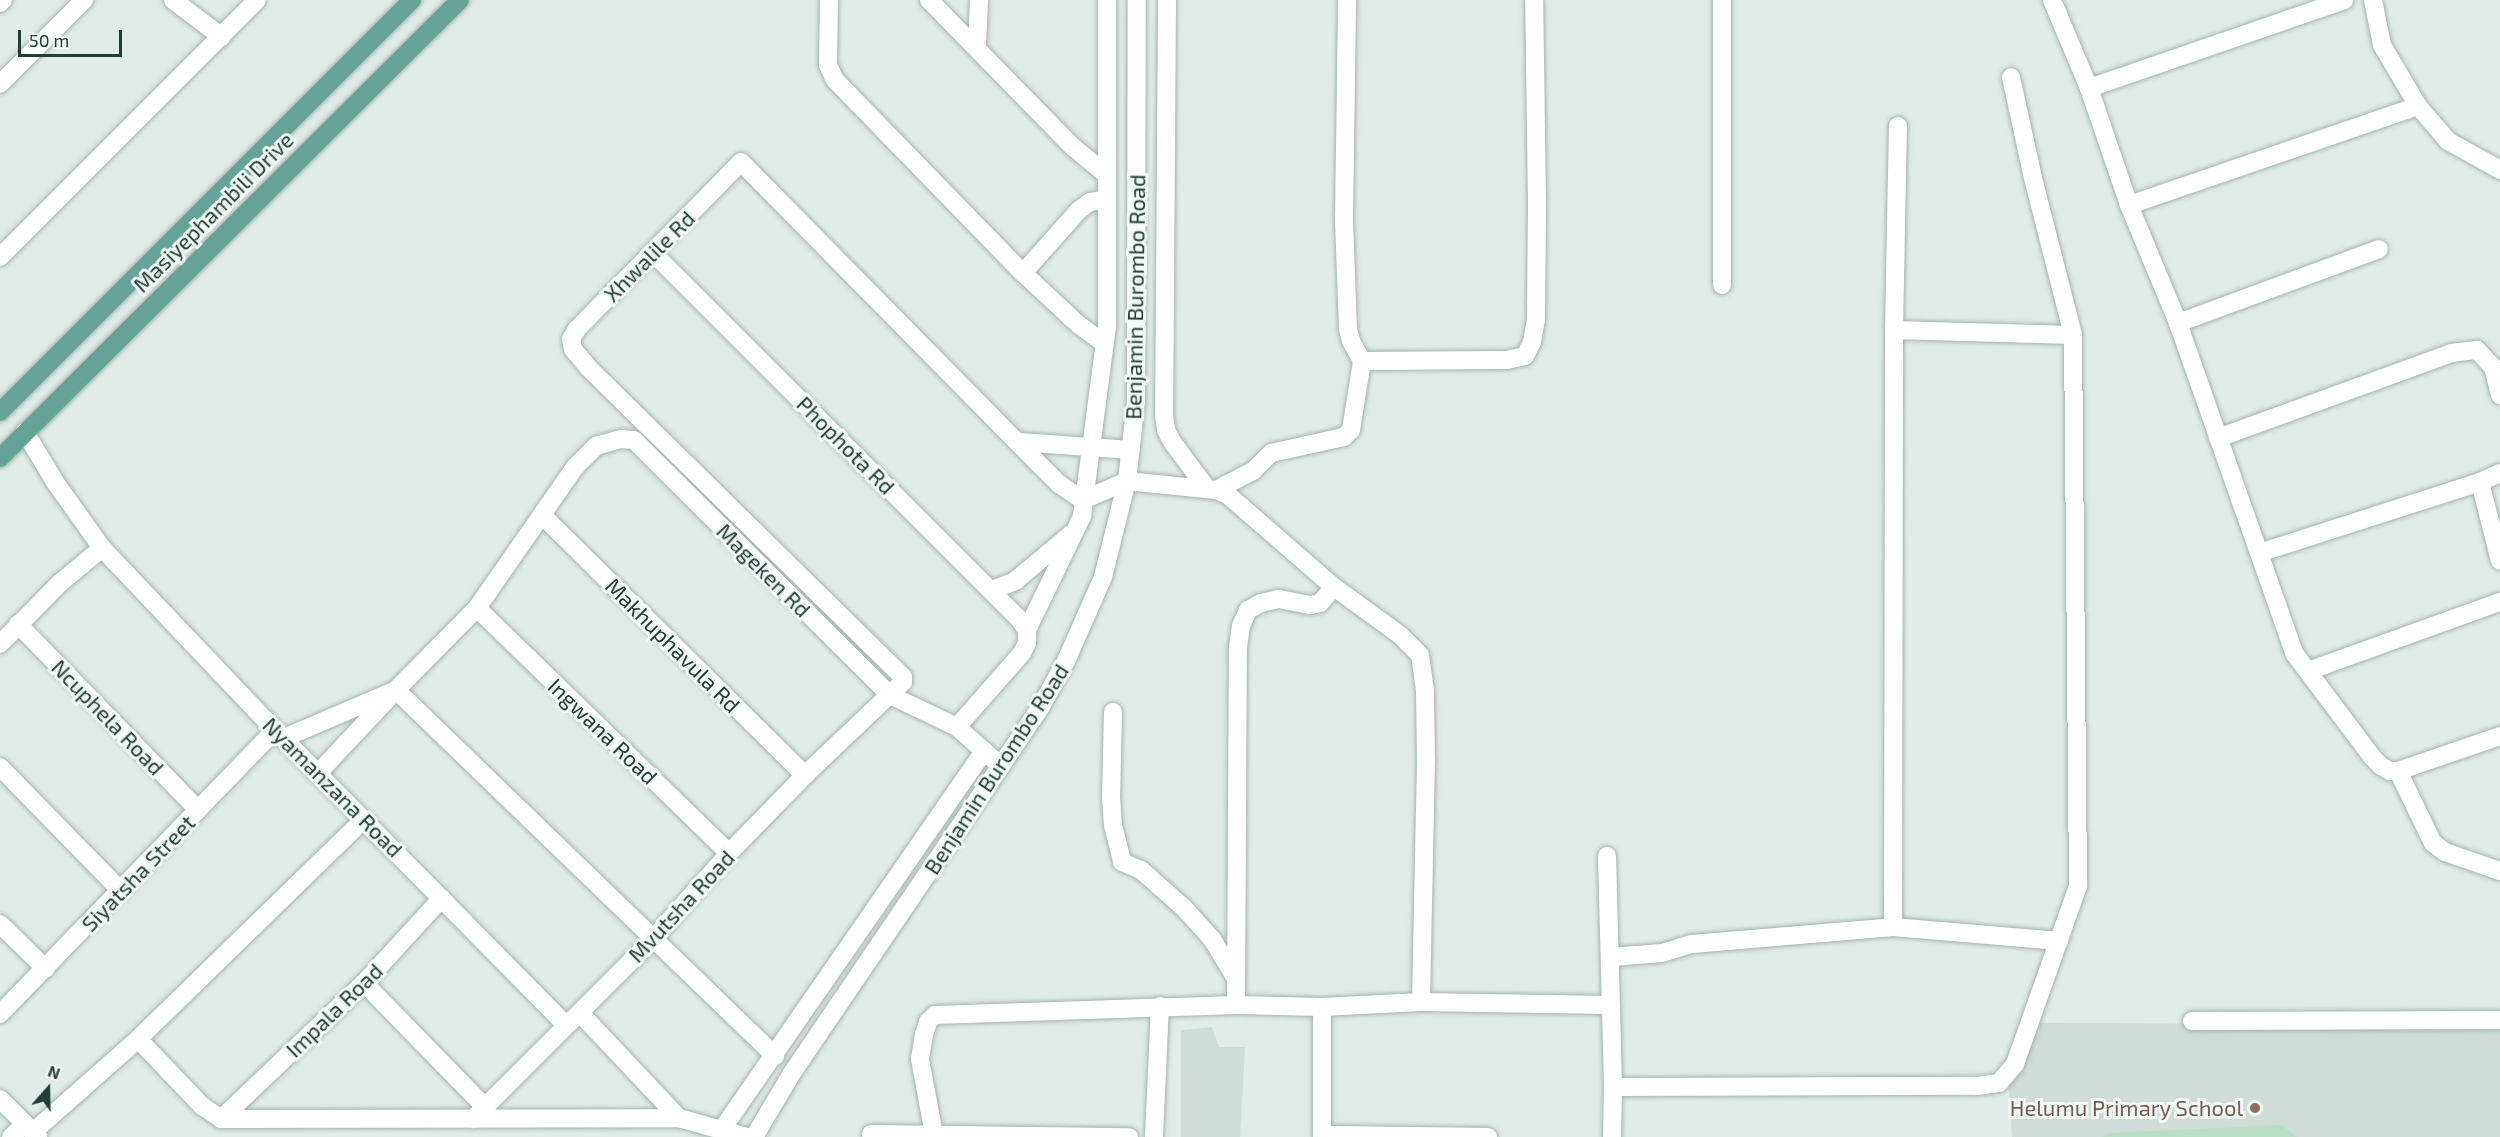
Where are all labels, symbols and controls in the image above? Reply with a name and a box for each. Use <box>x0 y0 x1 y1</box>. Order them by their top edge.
scale bar <box>21 18 124 56</box>
text: 50 m <box>29 29 69 51</box>
street label: Masiyephambili Drive <box>128 127 298 297</box>
street label: Benjamin Burombo Road <box>1120 174 1150 420</box>
street label: Xhwalile Rd <box>598 205 700 307</box>
street label: Phophota Rd <box>791 390 901 500</box>
street label: Mageken Rd <box>712 518 816 622</box>
street label: Makhuphavula Rd <box>600 572 746 718</box>
street label: Ncuphela Road <box>46 654 170 780</box>
street label: Benjamin Burombo Road <box>918 659 1074 879</box>
street label: Ingwana Road <box>543 672 663 790</box>
street label: Nyamanzana Road <box>258 712 408 862</box>
street label: Siyatsha Street <box>76 809 200 937</box>
street label: Mvutsha Road <box>622 845 740 967</box>
street label: Impala Road <box>280 957 388 1063</box>
north arrow <box>18 1059 78 1119</box>
text: N <box>46 1061 63 1083</box>
place label: Helumu Primary School <box>2009 1095 2243 1121</box>
marker: Helumu Primary School <box>2248 1101 2262 1115</box>

